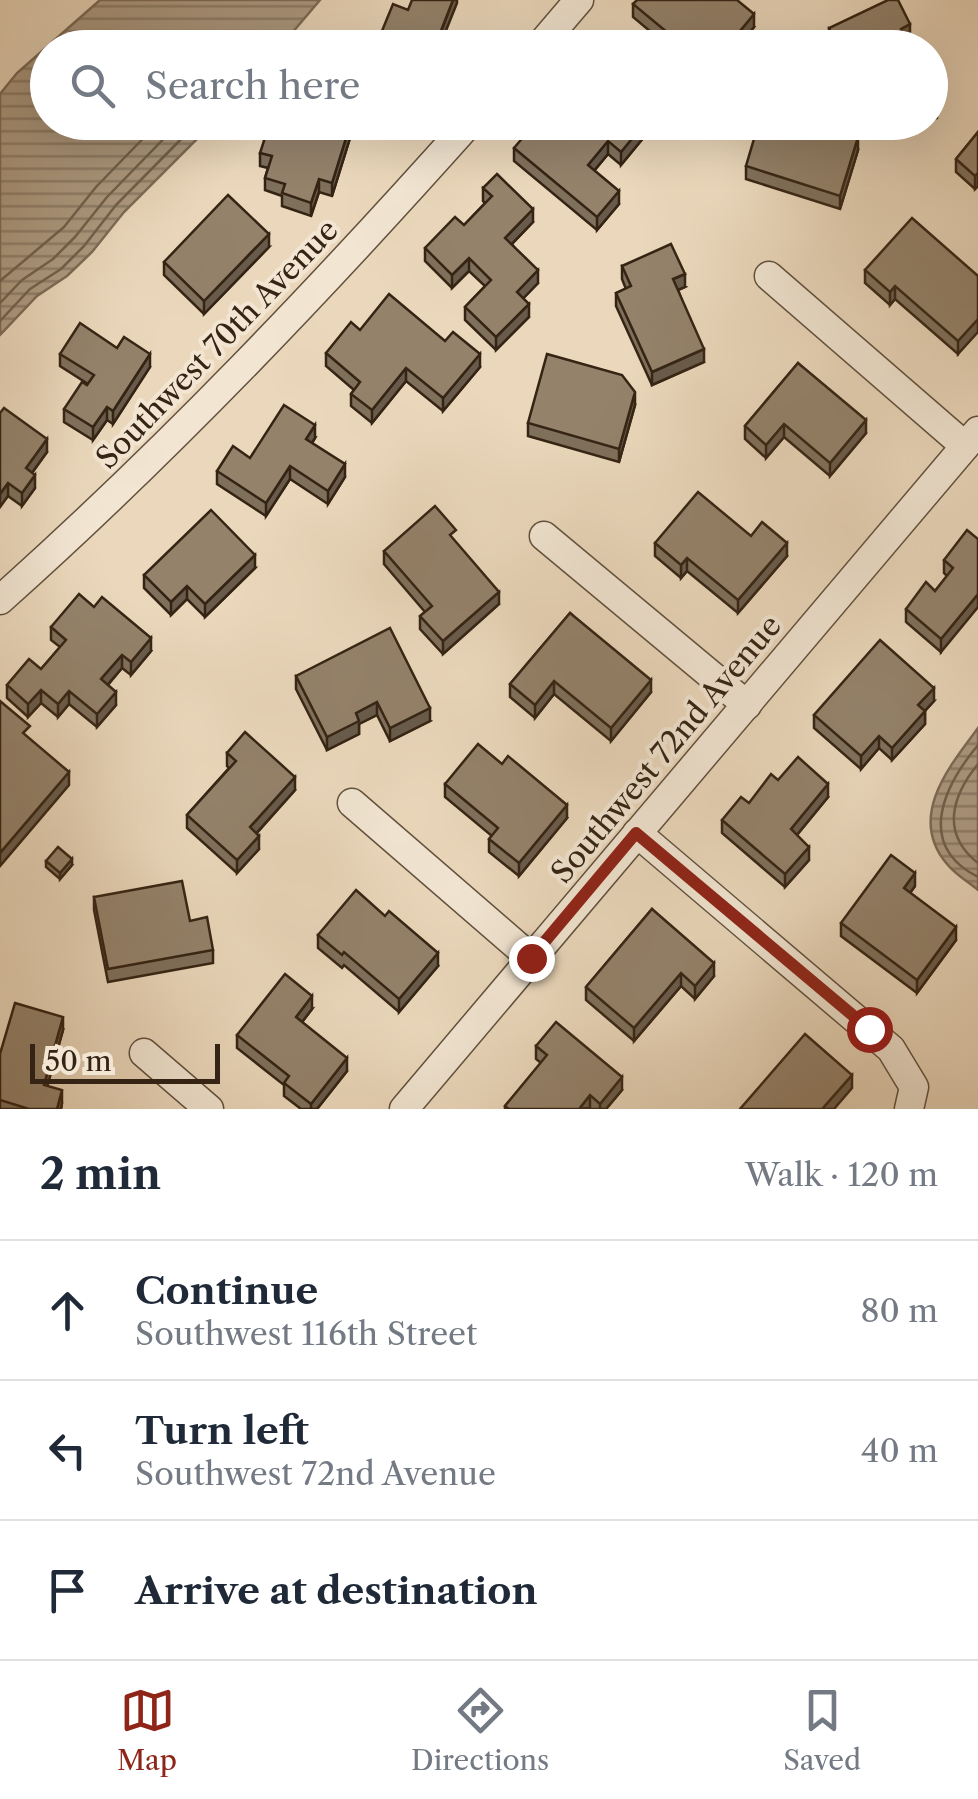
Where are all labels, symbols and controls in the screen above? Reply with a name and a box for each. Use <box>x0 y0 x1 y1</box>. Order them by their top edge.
search box <box>30 30 948 140</box>
icon: search <box>65 58 120 113</box>
text: Search here <box>145 62 360 109</box>
street label: Southwest 70th Avenue <box>88 212 346 476</box>
street label: Southwest 72nd Avenue <box>543 608 789 890</box>
route end <box>509 936 555 982</box>
route start <box>847 1007 893 1053</box>
scale bar <box>30 1039 220 1084</box>
text: 50 m <box>45 1044 112 1078</box>
text: 2 min <box>40 1148 161 1200</box>
text: Walk · 120 m <box>745 1155 938 1194</box>
text: Continue <box>135 1267 318 1314</box>
icon: ahead <box>40 1283 95 1338</box>
text: 80 m <box>860 1291 938 1330</box>
text: Southwest 116th Street <box>135 1314 477 1353</box>
text: Turn left <box>135 1407 309 1454</box>
icon: left <box>40 1423 95 1478</box>
text: 40 m <box>861 1431 938 1470</box>
text: Southwest 72nd Avenue <box>135 1454 496 1493</box>
icon: arrive <box>40 1563 95 1618</box>
text: Arrive at destination <box>135 1567 538 1614</box>
tab: Map <box>117 1683 177 1777</box>
tab: Directions <box>411 1683 549 1777</box>
tab: Saved <box>783 1683 861 1777</box>

